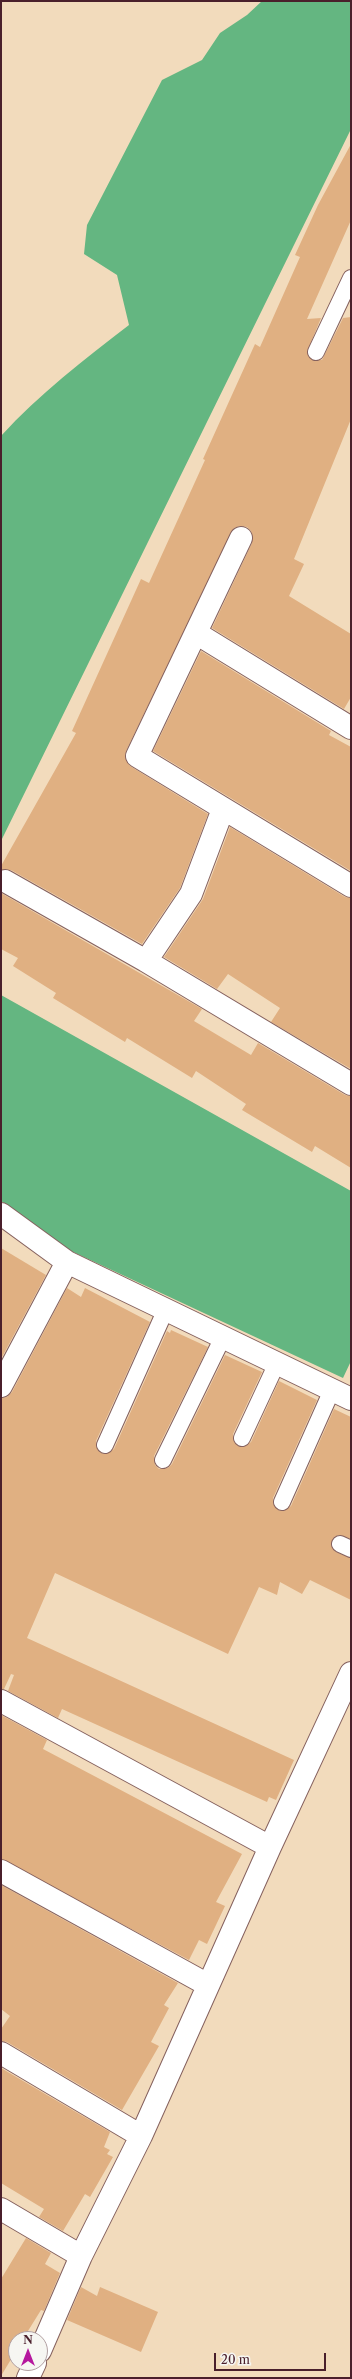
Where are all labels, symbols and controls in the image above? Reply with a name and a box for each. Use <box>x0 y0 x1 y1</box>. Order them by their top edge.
north arrow <box>8 2331 48 2371</box>
text: N <box>23 2333 33 2347</box>
scale bar <box>216 2345 328 2371</box>
text: 20 m <box>221 2352 250 2367</box>

